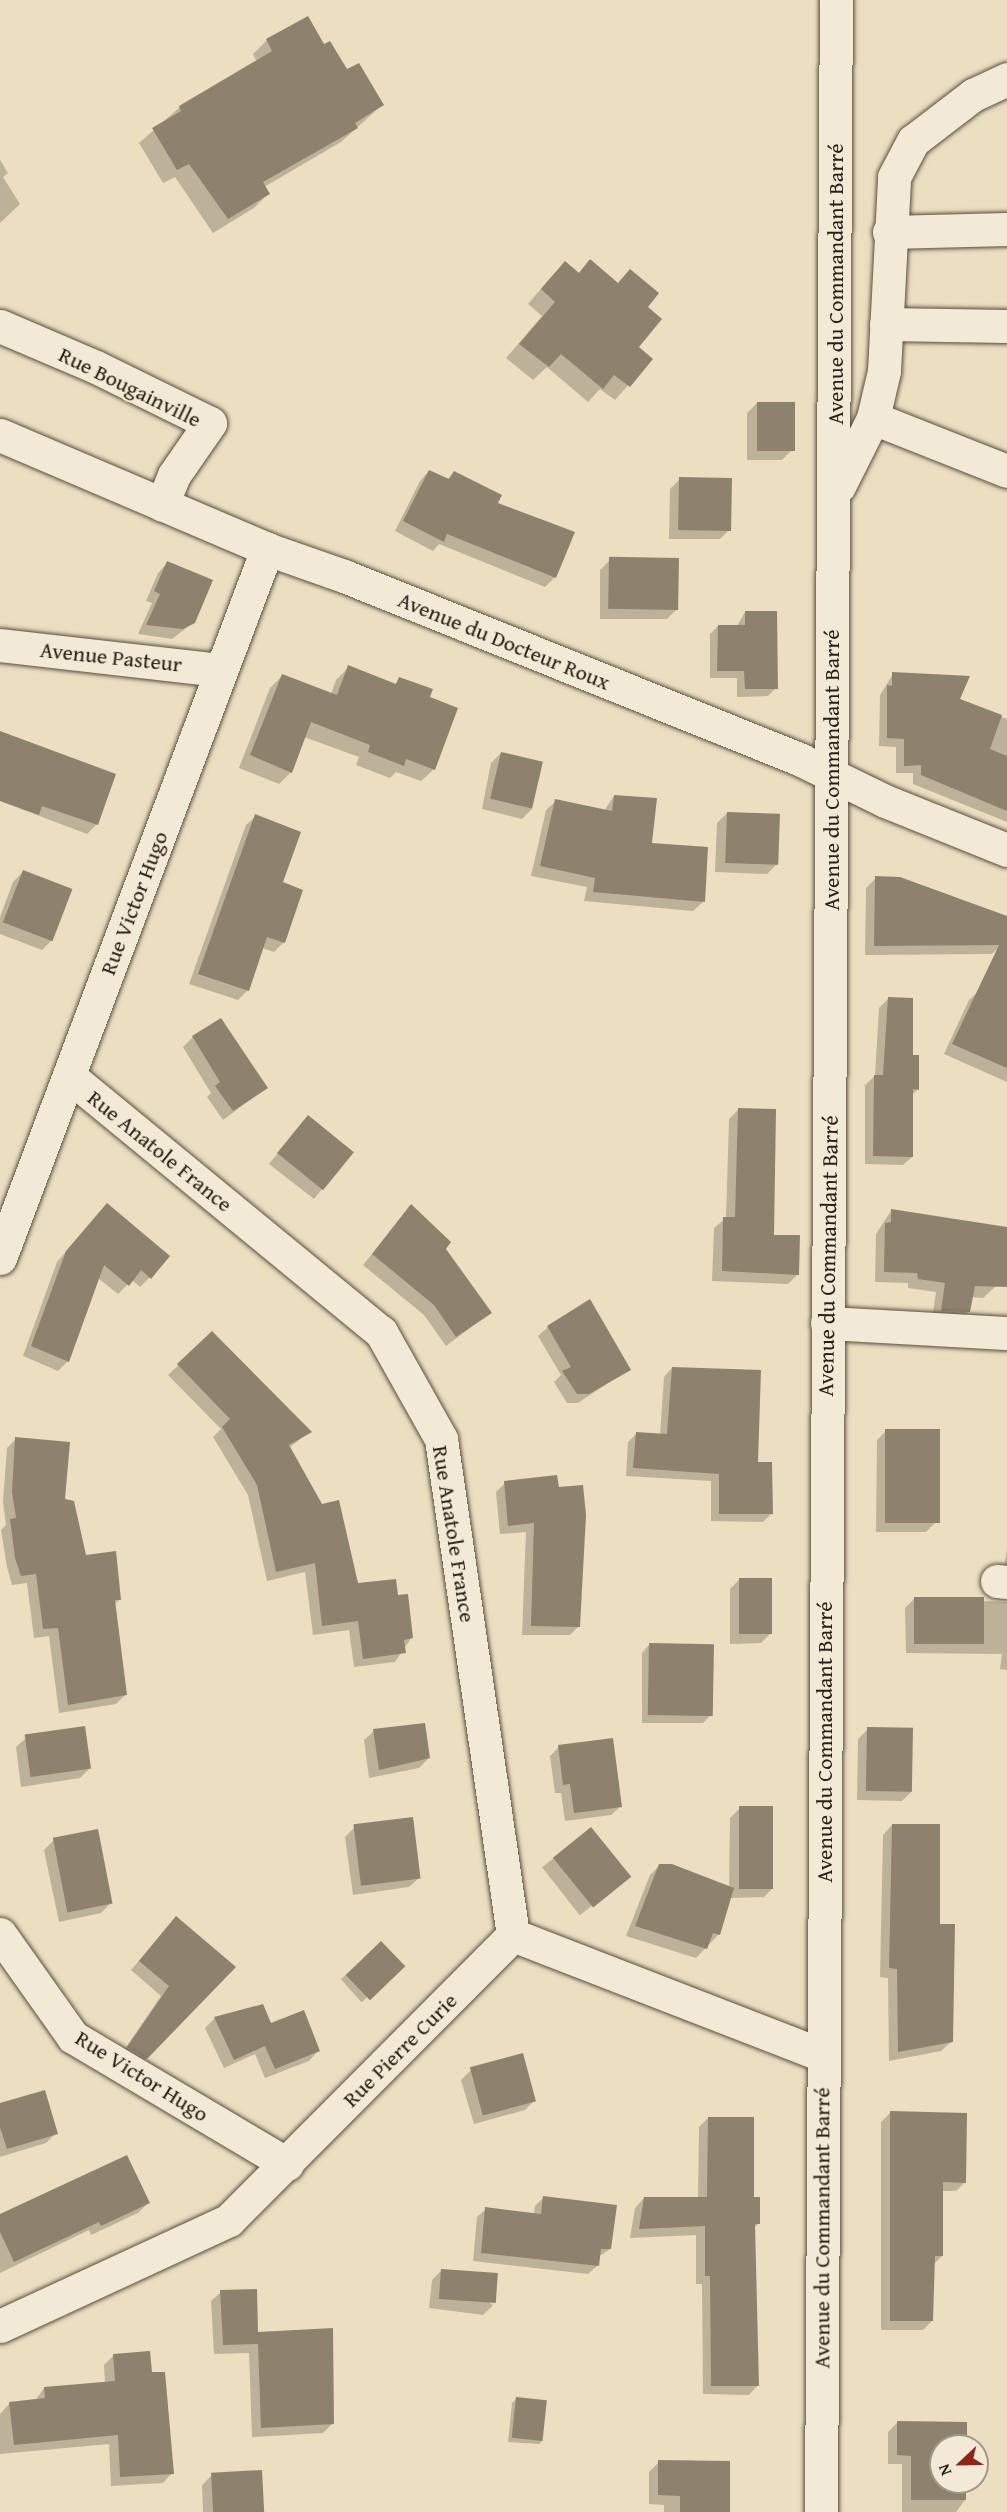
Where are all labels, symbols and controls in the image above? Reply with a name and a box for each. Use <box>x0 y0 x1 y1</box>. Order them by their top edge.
street label: Avenue du Commandant Barré <box>823 143 849 425</box>
street label: Rue Bougainville <box>55 341 205 433</box>
street label: Avenue du Docteur Roux <box>394 586 614 696</box>
street label: Avenue du Commandant Barré <box>819 629 845 911</box>
street label: Avenue Pasteur <box>39 636 183 678</box>
street label: Rue Victor Hugo <box>95 827 173 979</box>
street label: Rue Anatole France <box>82 1085 238 1217</box>
street label: Avenue du Commandant Barré <box>812 1115 844 1397</box>
street label: Rue Anatole France <box>427 1444 481 1624</box>
street label: Avenue du Commandant Barré <box>812 1601 838 1883</box>
street label: Rue Pierre Curie <box>337 1987 463 2113</box>
street label: Rue Victor Hugo <box>71 2025 213 2127</box>
street label: Avenue du Commandant Barré <box>809 2087 835 2369</box>
north arrow <box>929 2434 989 2494</box>
text: N <box>931 2461 957 2479</box>

